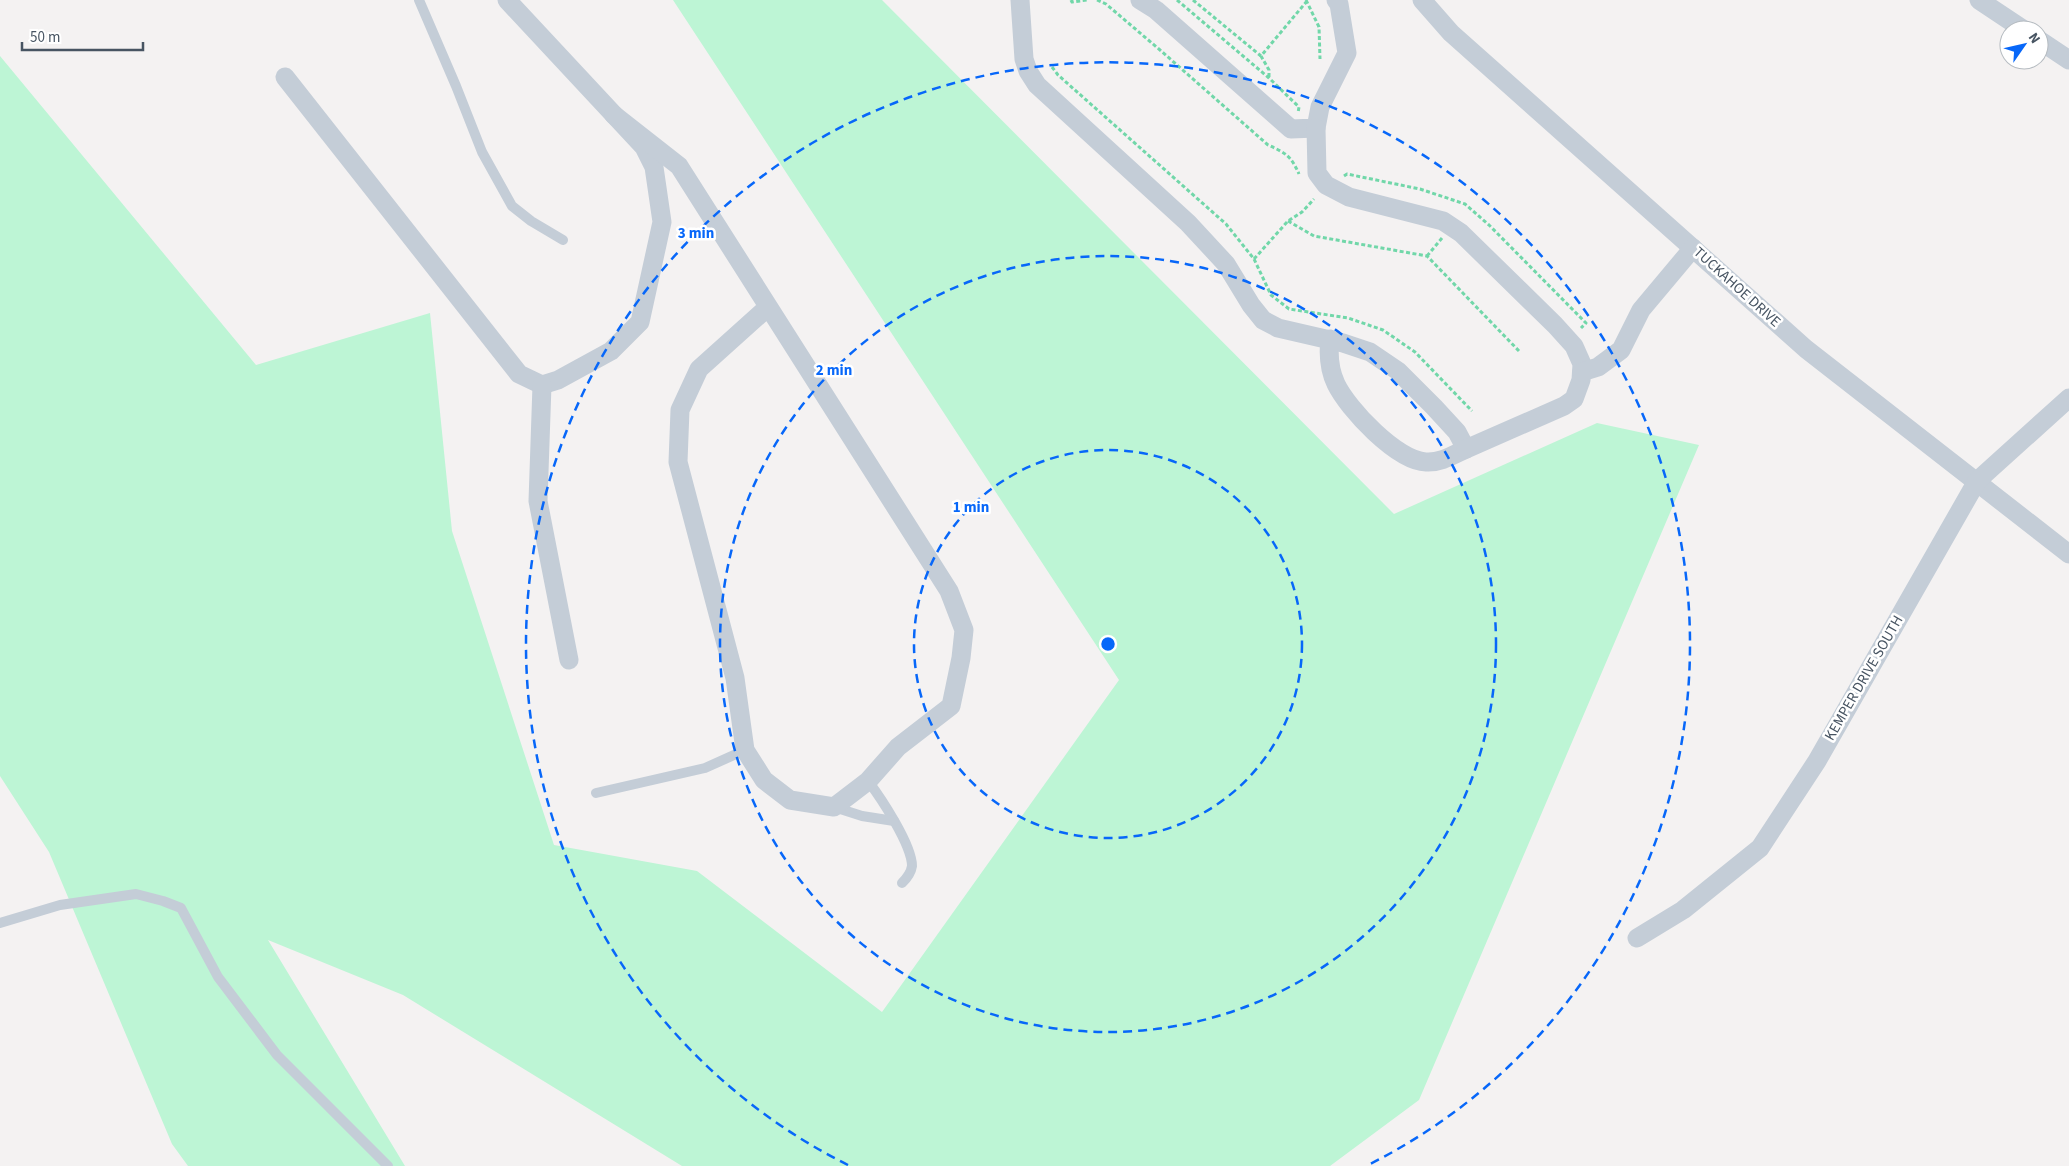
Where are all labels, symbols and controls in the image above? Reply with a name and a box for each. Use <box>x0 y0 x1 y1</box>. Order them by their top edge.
scale bar <box>22 20 144 52</box>
north arrow <box>1999 20 2049 70</box>
text: 50 m <box>30 27 60 48</box>
text: N <box>2023 29 2045 48</box>
text: 3 min <box>678 223 714 244</box>
street label: TUCKAHOE DRIVE <box>1689 242 1785 332</box>
text: 2 min <box>816 360 852 381</box>
text: 1 min <box>953 497 989 518</box>
street label: KEMPER DRIVE SOUTH <box>1820 612 1908 744</box>
centre of rings <box>1099 635 1117 653</box>

